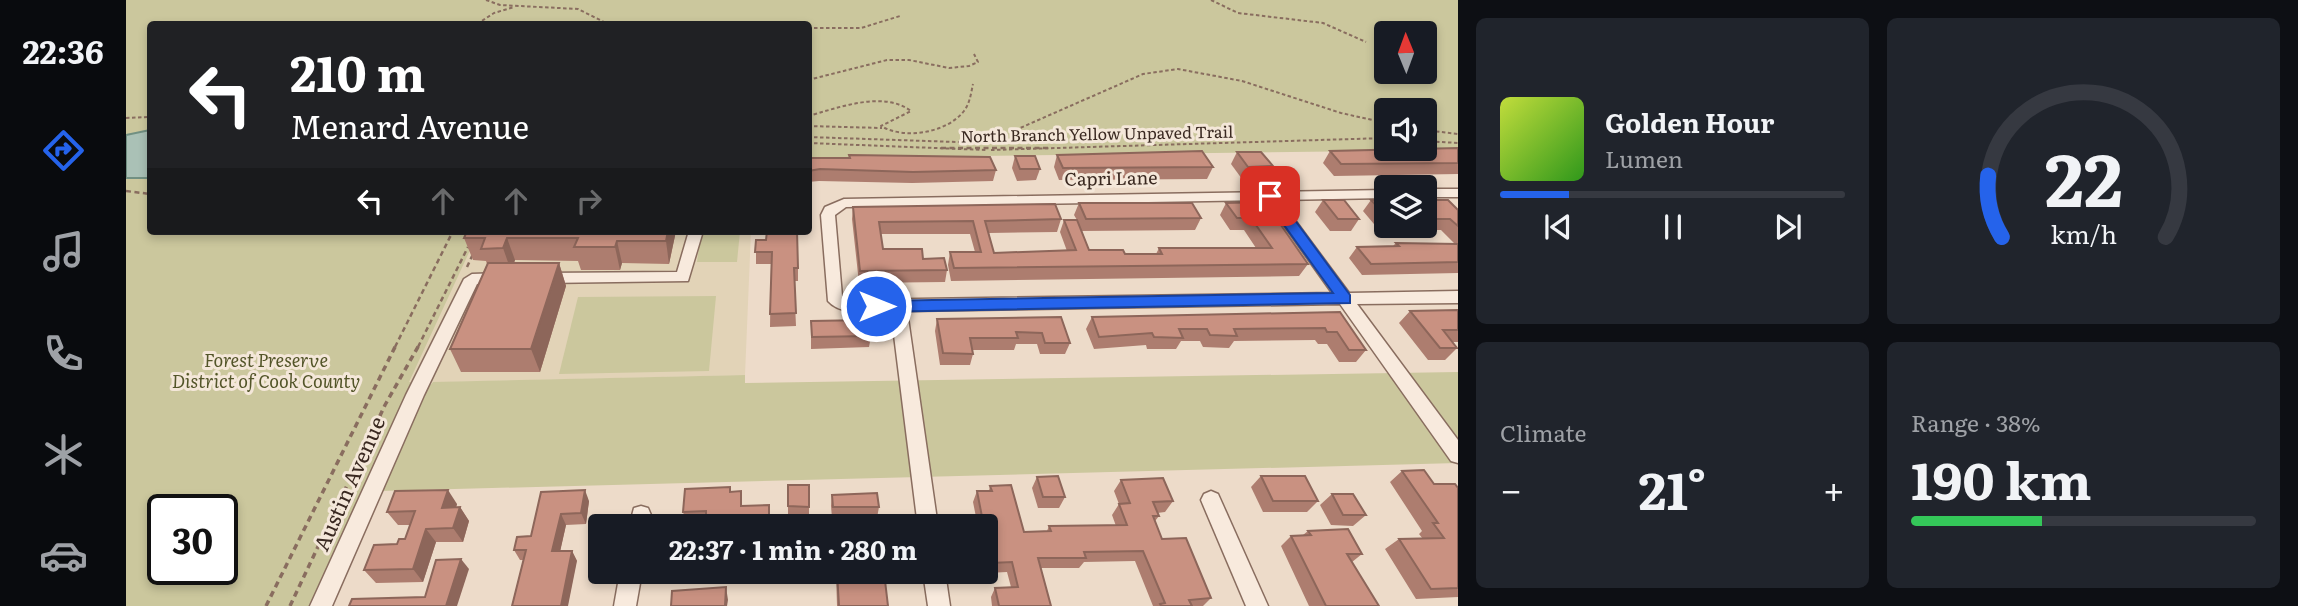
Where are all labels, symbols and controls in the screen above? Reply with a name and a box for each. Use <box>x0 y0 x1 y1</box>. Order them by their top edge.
north arrow <box>1374 21 1437 84</box>
map controls <box>1374 21 1437 238</box>
text: 22:36 <box>22 26 104 74</box>
text: 210 m <box>290 34 425 107</box>
icon: left <box>175 49 266 140</box>
button: sound <box>1374 98 1437 161</box>
text: Menard Avenue <box>290 101 529 149</box>
text: Golden Hour <box>1605 102 1774 141</box>
street label: North Branch Yellow Unpaved Trail <box>960 119 1234 147</box>
text: 22 <box>2044 122 2123 230</box>
icon: directions <box>39 126 88 175</box>
text: Lumen <box>1605 141 1683 175</box>
street label: Capri Lane <box>1064 163 1158 192</box>
pin <box>1240 166 1300 226</box>
button: layers <box>1374 175 1437 238</box>
icon: arrive <box>1251 177 1289 215</box>
icon: left <box>351 182 389 220</box>
icon: ahead <box>424 182 462 220</box>
icon: ahead <box>497 182 535 220</box>
icon: right <box>570 182 608 220</box>
icon: previous <box>1539 208 1577 246</box>
icon: pause <box>1654 208 1692 246</box>
icon: next <box>1769 208 1807 246</box>
text: km/h <box>2050 215 2117 252</box>
icon: music <box>39 227 88 276</box>
position arrow <box>839 269 913 343</box>
icon: phone <box>39 329 88 378</box>
park label: Forest Preserve District of Cook County <box>172 346 360 394</box>
text: Range · 38% <box>1911 405 2041 439</box>
street label: Austin Avenue <box>304 411 391 555</box>
text: Climate <box>1500 415 1586 449</box>
icon: climate <box>39 430 88 479</box>
text: 190 km <box>1911 439 2092 516</box>
text: 21° <box>1639 449 1706 526</box>
text: − <box>1500 459 1522 516</box>
text: + <box>1823 459 1845 516</box>
speed limit sign: 30 <box>147 494 238 585</box>
text: 22:37 · 1 min · 280 m <box>669 529 917 568</box>
icon: car <box>39 531 88 580</box>

